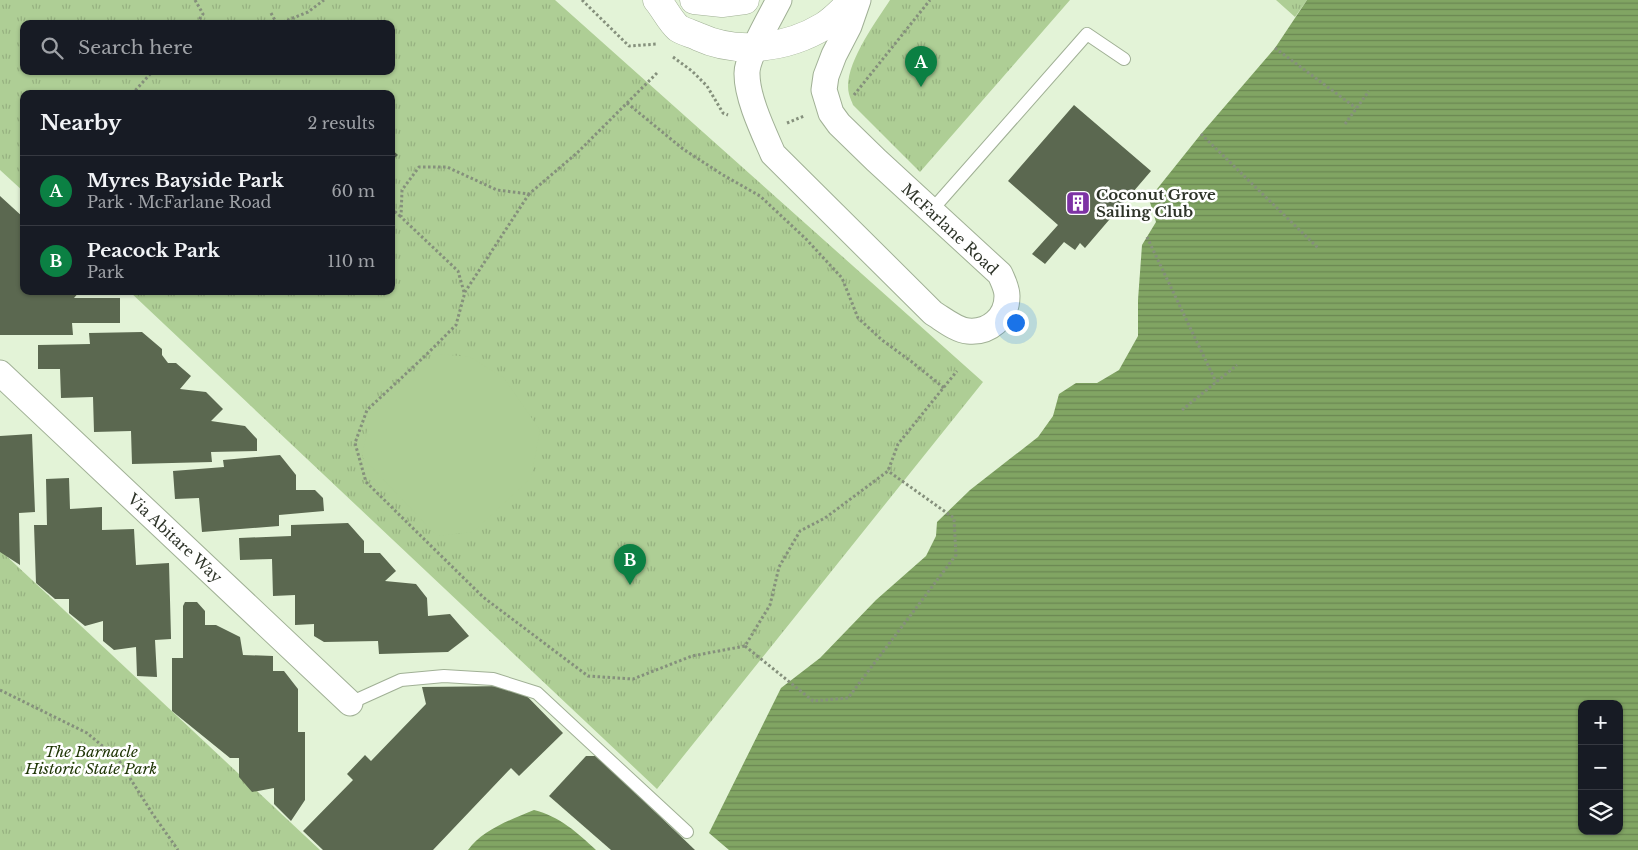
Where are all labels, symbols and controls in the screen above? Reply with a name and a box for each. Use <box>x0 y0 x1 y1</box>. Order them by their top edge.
search box <box>20 20 395 75</box>
icon: search <box>38 34 66 62</box>
text: Search here <box>78 36 193 59</box>
pin: A <box>905 46 937 87</box>
text: Nearby <box>40 110 121 136</box>
text: 2 results <box>307 113 375 133</box>
text: Myres Bayside Park <box>87 169 284 192</box>
street label: McFarlane Road <box>898 179 1002 279</box>
text: A <box>50 181 62 201</box>
text: 60 m <box>332 181 375 201</box>
place label: Coconut Grove Sailing Club <box>1096 185 1216 221</box>
building icon: Coconut Grove Sailing Club <box>1065 190 1091 216</box>
text: Park · McFarlane Road <box>87 192 271 212</box>
text: Peacock Park <box>87 239 220 262</box>
text: B <box>50 251 62 271</box>
text: 110 m <box>328 251 375 271</box>
text: Park <box>87 262 124 282</box>
your location <box>1003 310 1029 336</box>
street label: Via Abitare Way <box>123 489 226 587</box>
pin: B <box>614 544 646 585</box>
map controls <box>1578 700 1623 835</box>
button: + <box>1578 700 1623 745</box>
park label: The Barnacle Historic State Park <box>24 742 157 778</box>
button: − <box>1578 745 1623 790</box>
button: layers <box>1578 790 1623 835</box>

